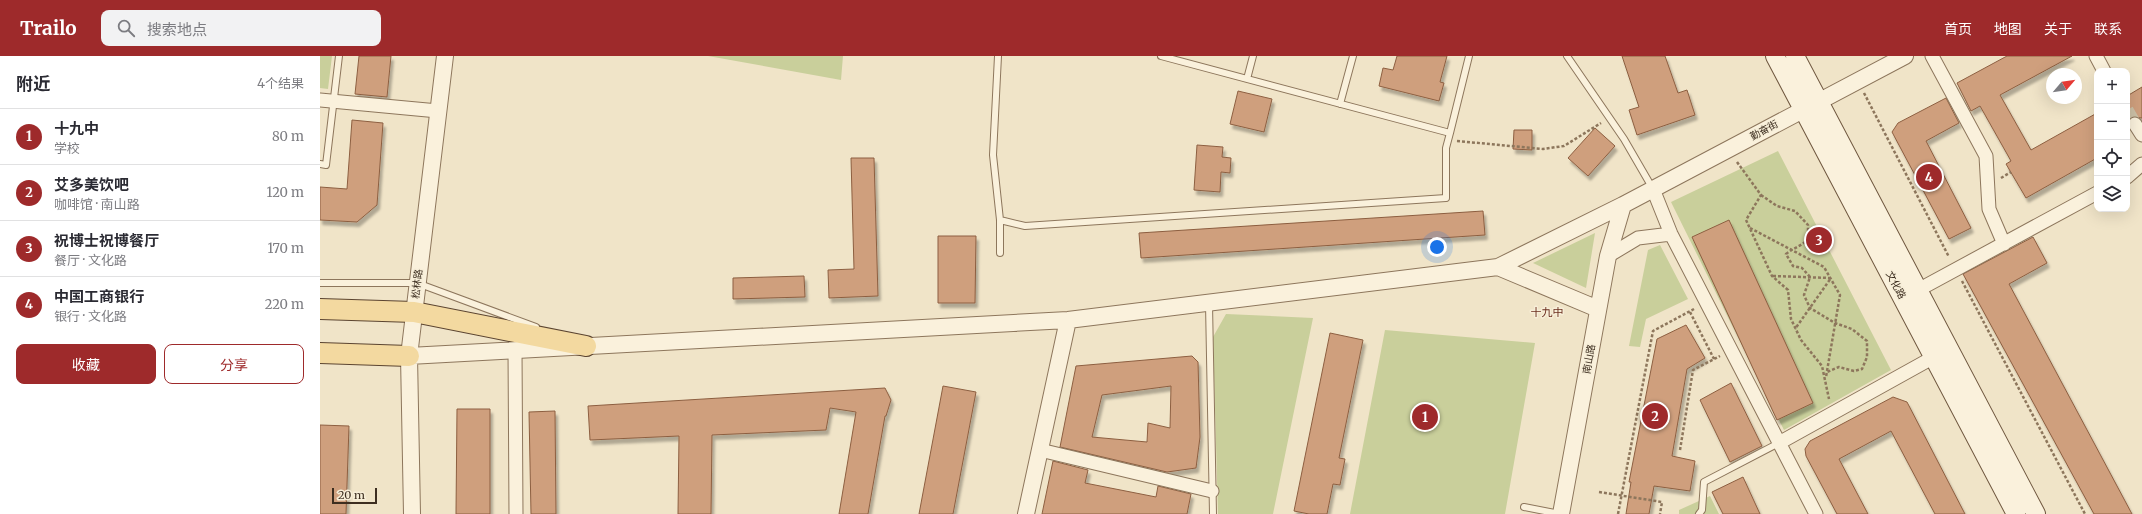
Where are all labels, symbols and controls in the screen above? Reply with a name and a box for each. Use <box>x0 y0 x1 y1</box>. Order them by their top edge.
search box <box>101 10 381 46</box>
text: Trailo <box>20 16 77 40</box>
icon: search <box>115 17 137 39</box>
text: 搜索地点 <box>147 20 207 39</box>
text: 首页 <box>1944 20 1972 38</box>
text: 地图 <box>1994 20 2022 38</box>
text: 关于 <box>2044 20 2072 38</box>
text: 联系 <box>2094 20 2122 38</box>
north arrow <box>2046 68 2082 104</box>
map controls <box>2094 68 2130 212</box>
button: + <box>2094 68 2130 104</box>
text: 附近 <box>16 73 50 95</box>
text: 4个结果 <box>257 75 304 92</box>
button: − <box>2094 104 2130 140</box>
street label: 勤奋街 <box>1748 117 1780 143</box>
text: 十九中 <box>54 119 99 138</box>
text: 1 <box>26 128 32 145</box>
text: 80 m <box>272 128 304 145</box>
text: 学校 <box>54 140 80 157</box>
button: locate <box>2094 140 2130 176</box>
pin: 4 <box>1916 162 1942 192</box>
text: 艾多美饮吧 <box>54 175 129 194</box>
button: layers <box>2094 176 2130 212</box>
text: 2 <box>25 184 33 201</box>
text: 120 m <box>266 184 304 201</box>
text: 咖啡馆 · 南山路 <box>54 196 140 213</box>
pin: 3 <box>1806 225 1832 255</box>
text: 祝博士祝博餐厅 <box>54 231 159 250</box>
your location <box>1427 237 1447 257</box>
text: 3 <box>25 240 33 257</box>
text: 170 m <box>267 240 304 257</box>
text: 餐厅 · 文化路 <box>54 252 127 269</box>
street label: 松林路 <box>409 268 425 300</box>
street label: 文化路 <box>1883 269 1909 301</box>
text: 中国工商银行 <box>54 287 144 306</box>
text: 4 <box>25 296 33 313</box>
text: 220 m <box>265 296 304 313</box>
district label: 十九中 <box>1531 305 1564 319</box>
text: 银行 · 文化路 <box>54 308 127 325</box>
street label: 南山路 <box>1580 343 1598 375</box>
button: 收藏 <box>16 344 156 384</box>
button: 分享 <box>164 344 304 384</box>
pin: 2 <box>1642 401 1668 431</box>
pin: 1 <box>1412 402 1438 432</box>
scale bar <box>332 486 377 505</box>
text: 20 m <box>338 488 365 502</box>

